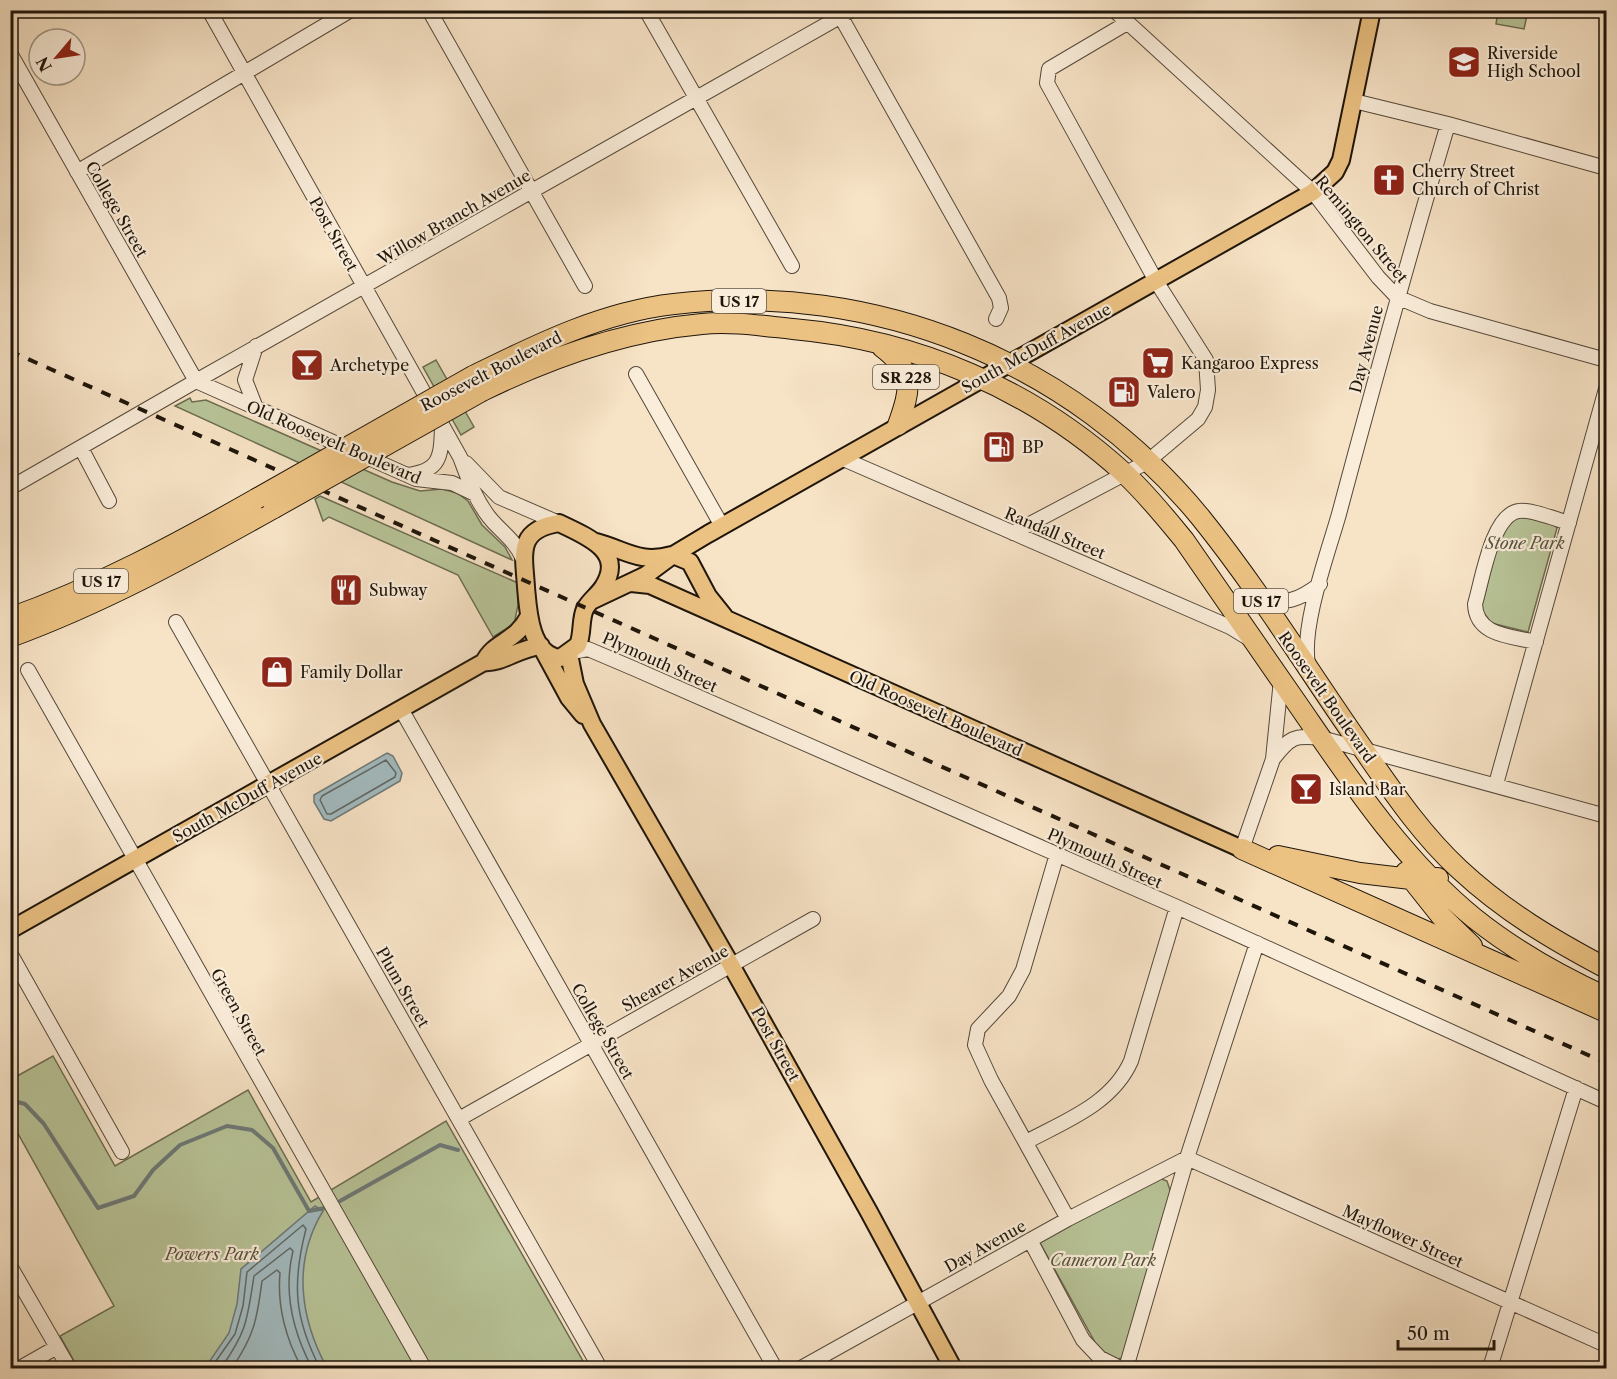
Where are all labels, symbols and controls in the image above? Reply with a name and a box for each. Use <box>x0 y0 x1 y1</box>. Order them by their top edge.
north arrow <box>27 27 87 87</box>
place label: Riverside High School <box>1487 43 1581 81</box>
school or university icon: Riverside High School <box>1446 44 1482 80</box>
text: N <box>32 53 56 75</box>
street label: College Street <box>81 157 153 261</box>
place label: Cherry Street Church of Christ <box>1412 161 1540 199</box>
church icon: Cherry Street Church of Christ <box>1371 162 1407 198</box>
street label: Willow Branch Avenue <box>373 165 534 270</box>
street label: Remington Street <box>1311 171 1413 287</box>
street label: Post Street <box>305 193 363 275</box>
road number: US 17 <box>712 289 766 313</box>
street label: South McDuff Avenue <box>958 299 1114 397</box>
street label: Day Avenue <box>1345 303 1387 395</box>
street label: Roosevelt Boulevard <box>417 327 565 415</box>
supermarket icon: Kangaroo Express <box>1140 345 1176 381</box>
bar icon: Archetype <box>289 347 325 383</box>
place label: Kangaroo Express <box>1181 353 1319 373</box>
place label: Archetype <box>329 355 409 375</box>
road number: SR 228 <box>873 365 939 389</box>
fuel station icon: Valero <box>1106 374 1142 410</box>
place label: Valero <box>1146 382 1196 402</box>
street label: Old Roosevelt Boulevard <box>244 396 425 488</box>
fuel station icon: BP <box>981 429 1017 465</box>
place label: BP <box>1022 437 1044 457</box>
street label: Randall Street <box>1002 503 1109 563</box>
park label: Stone Park <box>1485 533 1565 553</box>
road number: US 17 <box>74 569 128 593</box>
restaurant icon: Subway <box>328 572 364 608</box>
place label: Subway <box>369 580 429 600</box>
road number: US 17 <box>1234 589 1288 613</box>
street label: Roosevelt Boulevard <box>1274 627 1380 767</box>
street label: Plymouth Street <box>599 628 721 696</box>
shop icon: Family Dollar <box>259 654 295 690</box>
place label: Family Dollar <box>300 662 403 682</box>
street label: Old Roosevelt Boulevard <box>846 666 1026 760</box>
street label: South McDuff Avenue <box>169 748 325 846</box>
bar icon: Island Bar <box>1288 771 1324 807</box>
place label: Island Bar <box>1329 779 1406 799</box>
street label: Plymouth Street <box>1044 824 1166 892</box>
street label: Shearer Avenue <box>618 940 732 1016</box>
street label: Plum Street <box>372 943 434 1031</box>
street label: Green Street <box>207 965 271 1060</box>
street label: College Street <box>567 979 639 1083</box>
street label: Post Street <box>747 1003 805 1085</box>
street label: Mayflower Street <box>1339 1200 1467 1272</box>
street label: Day Avenue <box>941 1215 1029 1277</box>
park label: Powers Park <box>163 1244 259 1264</box>
park label: Cameron Park <box>1050 1250 1157 1270</box>
scale bar <box>1398 1313 1494 1351</box>
text: 50 m <box>1407 1323 1450 1345</box>

